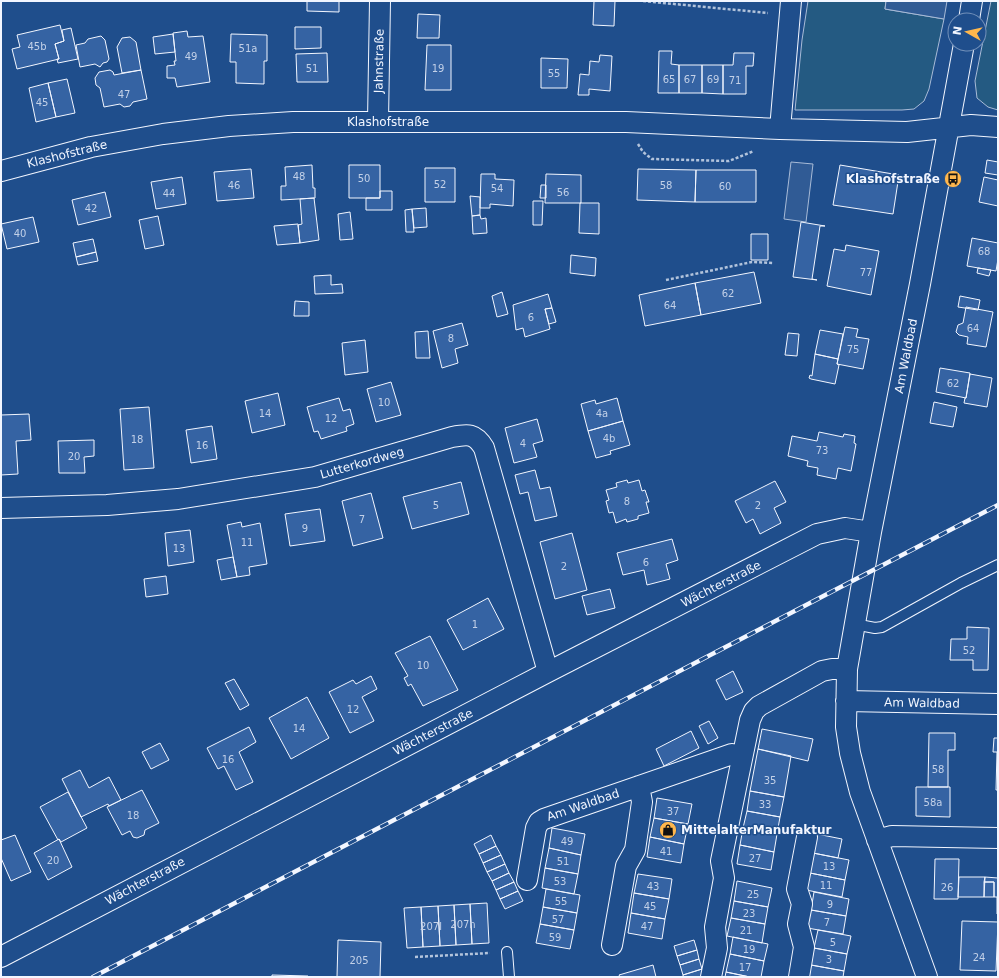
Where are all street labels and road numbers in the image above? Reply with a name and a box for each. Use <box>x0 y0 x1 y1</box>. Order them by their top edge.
street label: Jahnstraße <box>371 29 387 94</box>
street label: Klashofstraße <box>347 115 429 129</box>
street label: Klashofstraße <box>25 137 109 171</box>
street label: Am Waldbad <box>892 318 920 394</box>
street label: Lutterkordweg <box>318 444 406 482</box>
street label: Wächterstraße <box>679 558 763 610</box>
street label: Am Waldbad <box>884 695 960 711</box>
street label: Wächterstraße <box>391 706 475 758</box>
street label: Am Waldbad <box>545 786 621 824</box>
street label: Wächterstraße <box>103 854 187 908</box>

